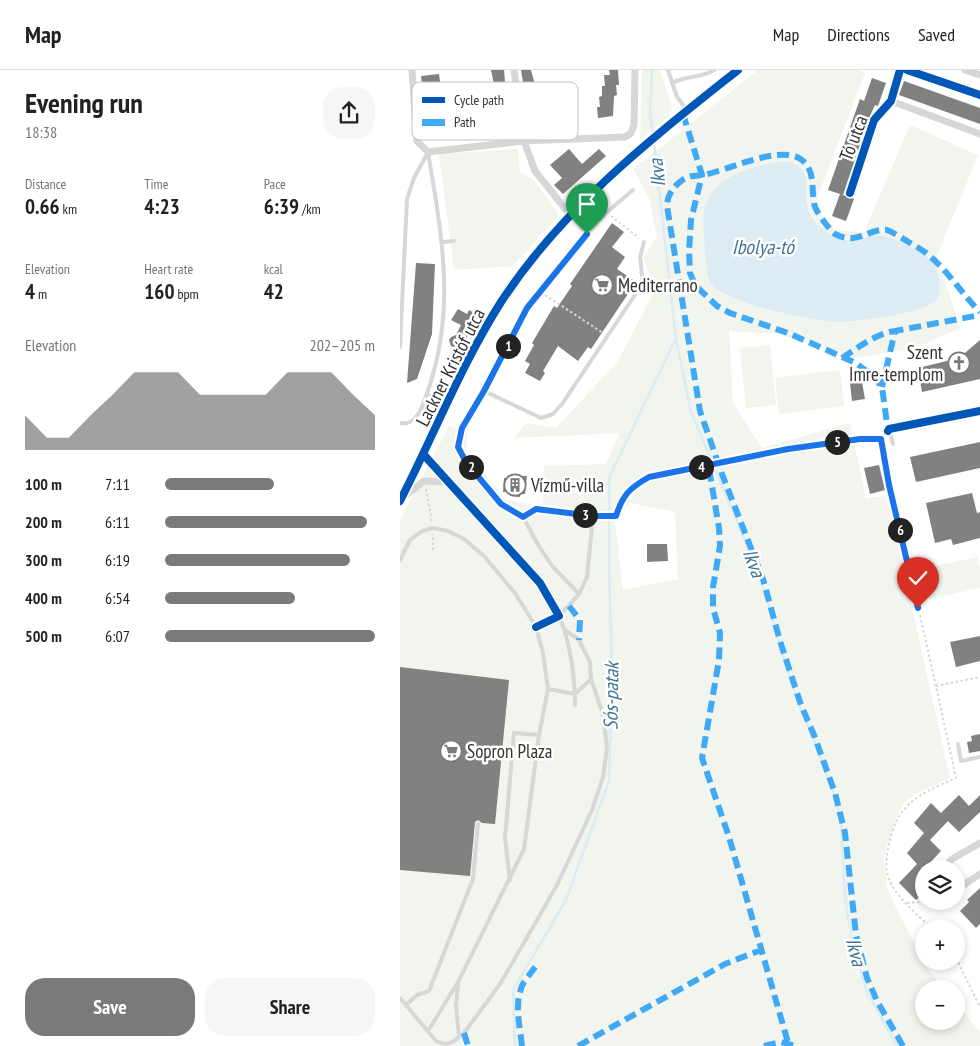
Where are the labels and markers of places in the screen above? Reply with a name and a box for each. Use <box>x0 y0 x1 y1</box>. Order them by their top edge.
pin <box>566 183 608 234</box>
supermarket icon: Mediterrano <box>590 273 614 297</box>
place label: Mediterrano <box>618 273 698 297</box>
pin: 1 <box>496 334 520 358</box>
place label: Szent Imre-templom <box>849 340 944 386</box>
church icon: Szent Imre-templom <box>947 351 971 375</box>
pin: 5 <box>824 430 850 454</box>
pin: 2 <box>458 454 484 480</box>
pin: 4 <box>688 454 714 480</box>
building icon: Vízmű-villa <box>503 473 527 497</box>
place label: Vízmű-villa <box>530 473 604 497</box>
pin: 3 <box>572 502 598 528</box>
pin: 6 <box>888 518 912 542</box>
pin <box>897 557 939 608</box>
supermarket icon: Sopron Plaza <box>439 739 463 763</box>
place label: Sopron Plaza <box>467 739 552 763</box>

